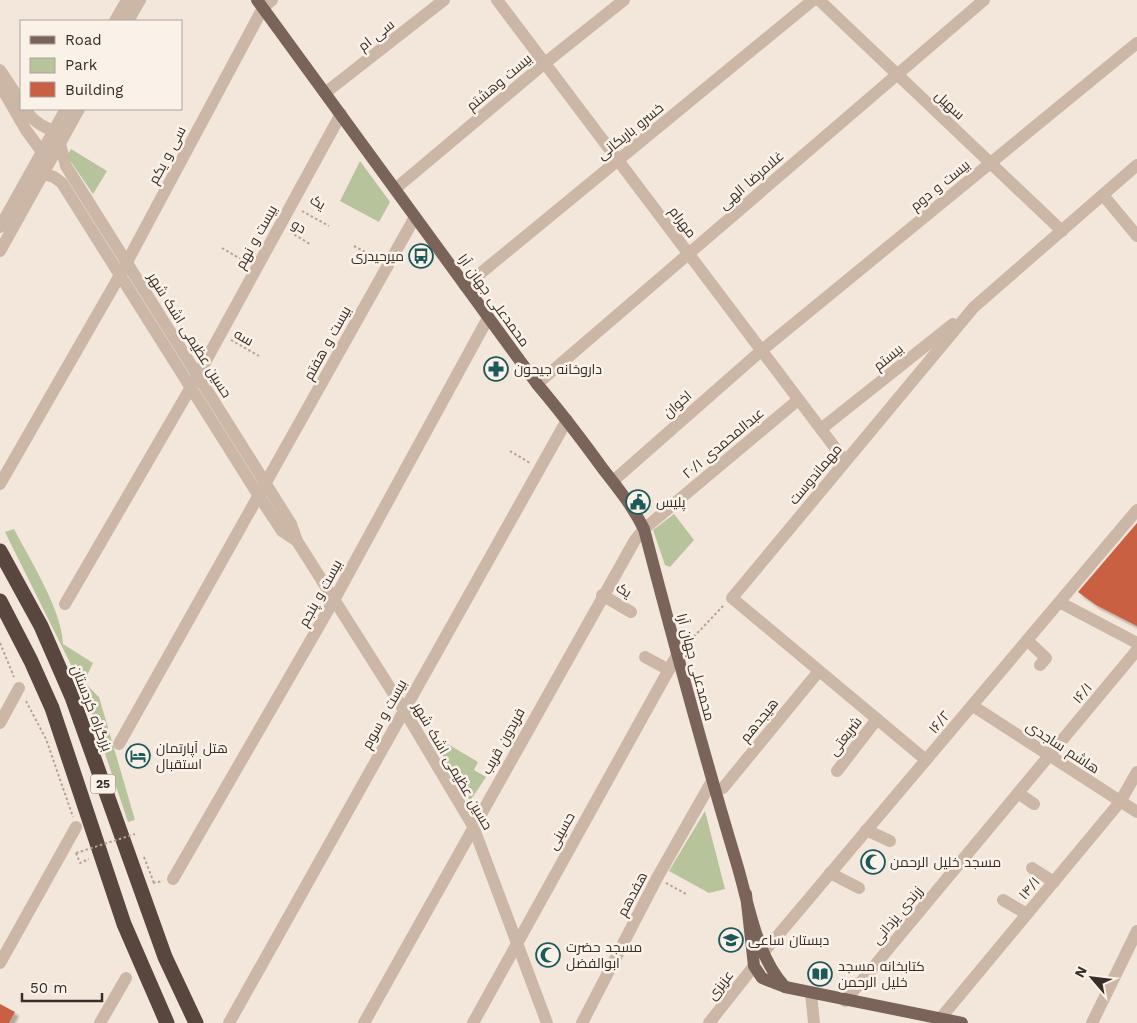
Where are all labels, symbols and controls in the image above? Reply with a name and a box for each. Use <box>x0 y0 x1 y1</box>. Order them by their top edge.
street label: سی ام <box>355 16 398 56</box>
legend <box>20 20 182 110</box>
text: Road <box>65 31 102 49</box>
street label: بیست وهشتم <box>463 50 536 115</box>
text: Park <box>65 56 98 74</box>
text: Building <box>65 81 123 99</box>
street label: سهیل <box>932 87 968 123</box>
street label: خسرو باریکانی <box>594 99 666 163</box>
street label: سی و یکم <box>145 123 191 188</box>
street label: غلامرضا الهی <box>715 148 787 212</box>
street label: بیست و دوم <box>907 156 974 215</box>
street label: یک <box>307 191 329 213</box>
street label: بیست و نهم <box>232 202 282 273</box>
street label: مهرام <box>664 203 700 242</box>
street label: دو <box>289 215 309 237</box>
bus stop icon: میرحیدری <box>408 243 434 269</box>
place label: میرحیدری <box>351 248 404 264</box>
street label: محمدعلی جهان آرا <box>455 251 533 349</box>
street label: حسین عظیمی اشک شهر <box>144 269 235 401</box>
street label: بیست و هفتم <box>300 303 356 384</box>
street label: سه <box>231 325 257 349</box>
street label: بیستم <box>870 340 907 375</box>
pharmacy icon: داروخانه جیحون <box>483 356 509 382</box>
place label: داروخانه جیحون <box>514 361 602 377</box>
street label: اخوان <box>659 387 695 421</box>
street label: عبدالمحمدی ۲۰/۱ <box>679 404 767 482</box>
street label: مهماندوست <box>785 441 845 507</box>
public building icon: پلیس <box>625 489 651 515</box>
place label: پلیس <box>656 494 686 512</box>
street label: بیست و پنجم <box>295 557 347 630</box>
street label: یک <box>613 579 635 601</box>
street label: محمدعلی جهان آرا <box>674 612 718 722</box>
street label: بزرگراه کردستان <box>68 663 116 753</box>
street label: بیست و سوم <box>358 676 411 753</box>
street label: ۱۶/۱ <box>1069 680 1095 706</box>
street label: هیجدهم <box>737 695 783 746</box>
street label: حسین عظیمی اشک شهر <box>409 699 496 833</box>
street label: فریدون قریب <box>478 705 528 777</box>
street label: ۱۶/۲ <box>925 707 953 737</box>
street label: شریعتی <box>825 713 865 759</box>
street label: هاشم ساجدی <box>1022 717 1103 778</box>
place label: هتل آپارتمان استقبال <box>156 740 228 773</box>
hotel icon: هتل آپارتمان استقبال <box>125 743 151 769</box>
road number: 25 <box>90 774 116 794</box>
street label: حسینی <box>544 809 578 853</box>
mosque icon: مسجد خلیل الرحمن <box>860 849 886 875</box>
place label: مسجد خلیل الرحمن <box>890 854 1001 870</box>
street label: هفدهم <box>614 869 652 920</box>
street label: ۱۴/۱ <box>1015 874 1043 902</box>
street label: زرندی یزدانی <box>868 883 926 947</box>
school or university icon: دبستان ساعی <box>718 927 744 953</box>
place label: دبستان ساعی <box>748 932 829 948</box>
place label: مسجد حضرت ابوالفضل <box>566 939 642 971</box>
mosque icon: مسجد حضرت ابوالفضل <box>535 942 561 968</box>
north arrow <box>1067 953 1117 1003</box>
place label: كتابخانه مسجد خليل الرحمن <box>838 958 925 990</box>
library icon: كتابخانه مسجد خليل الرحمن <box>807 961 833 987</box>
text: N <box>1071 964 1090 980</box>
street label: عزیزی <box>704 967 736 1003</box>
scale bar <box>22 970 102 1002</box>
text: 50 m <box>30 979 67 997</box>

